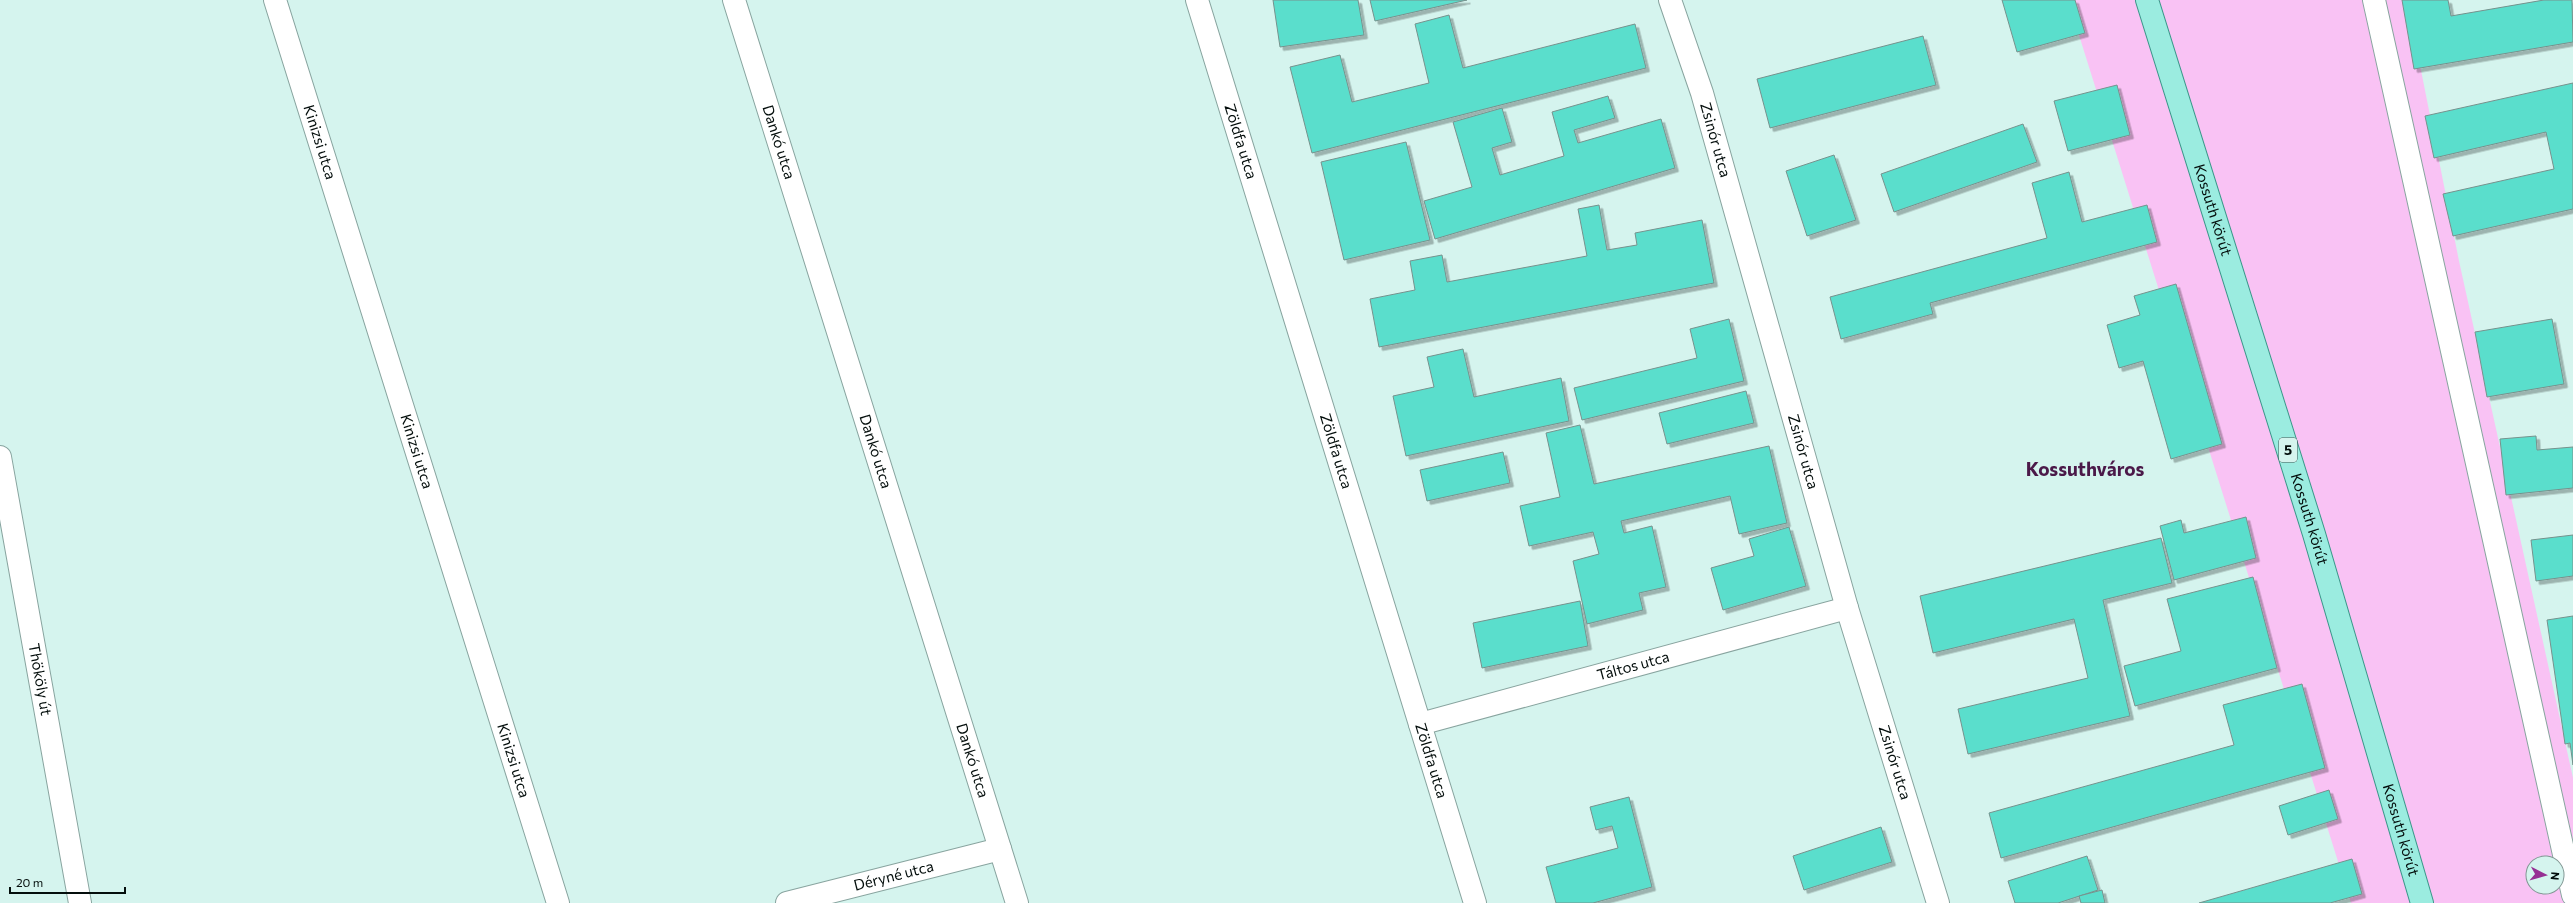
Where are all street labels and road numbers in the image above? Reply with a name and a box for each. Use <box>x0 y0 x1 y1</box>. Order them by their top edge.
street label: Zsinór utca <box>1697 100 1735 179</box>
street label: Zöldfa utca <box>1221 101 1262 181</box>
street label: Kinizsi utca <box>300 102 341 181</box>
street label: Dankó utca <box>759 103 800 181</box>
street label: Kossuth körút <box>2191 161 2236 258</box>
street label: Zöldfa utca <box>1317 411 1357 491</box>
street label: Kinizsi utca <box>397 412 438 491</box>
street label: Dankó utca <box>856 412 896 490</box>
street label: Zsinór utca <box>1785 412 1823 491</box>
road number: 5 <box>2279 438 2297 462</box>
street label: Kossuth körút <box>2288 471 2333 567</box>
street label: Thököly út <box>26 642 56 717</box>
street label: Táltos utca <box>1595 647 1671 684</box>
street label: Kinizsi utca <box>494 721 534 800</box>
street label: Dankó utca <box>953 721 993 800</box>
street label: Zöldfa utca <box>1412 721 1452 800</box>
street label: Zsinór utca <box>1876 723 1916 802</box>
street label: Kossuth körút <box>2380 782 2424 878</box>
street label: Déryné utca <box>851 856 935 894</box>

